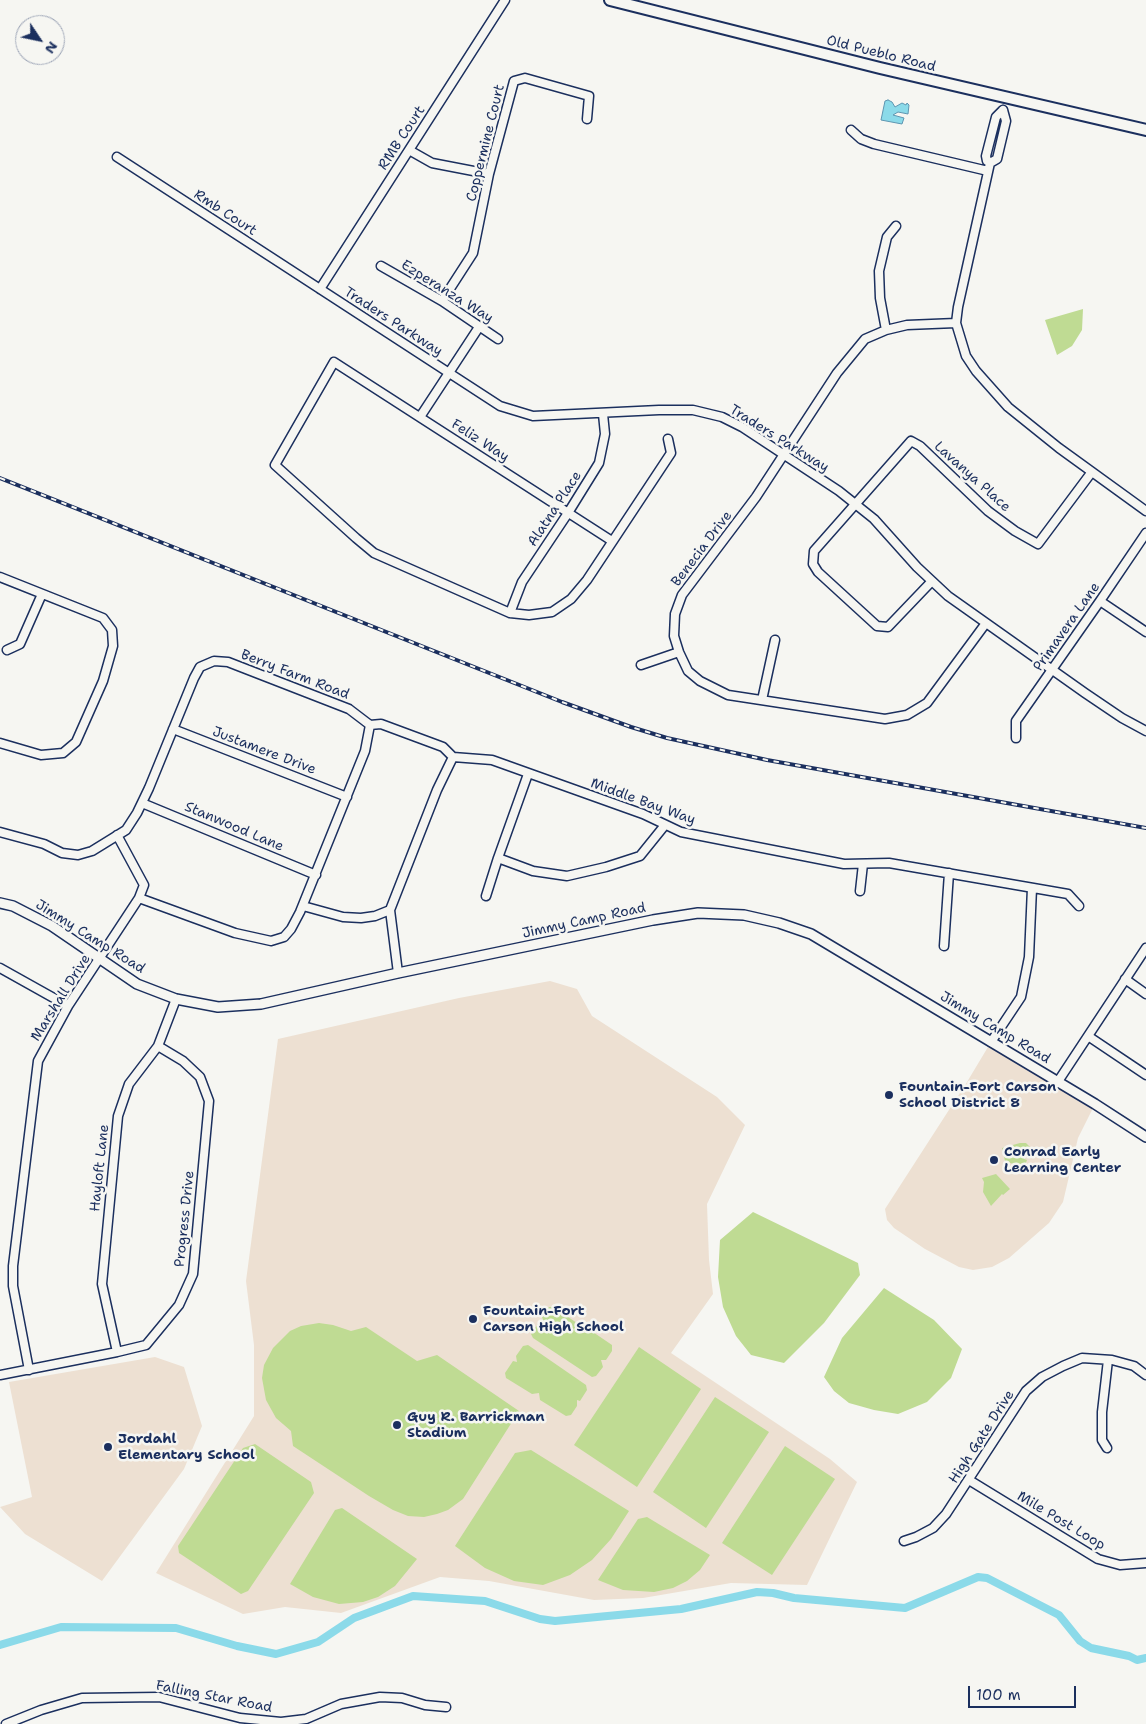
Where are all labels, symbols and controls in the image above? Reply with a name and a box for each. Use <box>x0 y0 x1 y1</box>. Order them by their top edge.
north arrow <box>15 15 65 65</box>
street label: Old Pueblo Road <box>825 32 937 76</box>
text: N <box>41 38 62 57</box>
street label: Coppermine Court <box>463 83 509 203</box>
street label: RMB Court <box>375 103 429 173</box>
street label: Rmb Court <box>190 186 260 240</box>
street label: Ezperanza Way <box>398 257 496 327</box>
street label: Traders Parkway <box>341 284 445 360</box>
street label: Traders Parkway <box>726 402 832 476</box>
street label: Feliz Way <box>448 416 512 466</box>
street label: Lavanya Place <box>930 438 1014 516</box>
street label: Alatna Place <box>524 468 586 550</box>
street label: Benecia Drive <box>668 508 736 590</box>
street label: Primavera Lane <box>1030 579 1104 675</box>
street label: Berry Farm Road <box>238 647 352 703</box>
street label: Justamere Drive <box>210 723 318 779</box>
street label: Middle Bay Way <box>588 775 698 829</box>
street label: Stanwood Lane <box>182 799 286 855</box>
street label: Jimmy Camp Road <box>32 897 148 977</box>
street label: Jimmy Camp Road <box>521 900 647 942</box>
street label: Marshall Drive <box>28 951 94 1045</box>
street label: Jimmy Camp Road <box>937 988 1053 1068</box>
place label: Fountain-Fort Carson School District 8 <box>899 1079 1056 1112</box>
marker: Fountain-Fort Carson School District 8 <box>883 1089 895 1101</box>
street label: Hayloft Lane <box>87 1124 113 1212</box>
place label: Conrad Early Learning Center <box>1004 1144 1121 1176</box>
marker: Conrad Early Learning Center <box>988 1154 1000 1166</box>
street label: Progress Drive <box>172 1170 198 1268</box>
place label: Fountain-Fort Carson High School <box>483 1303 624 1335</box>
marker: Fountain-Fort Carson High School <box>467 1313 479 1325</box>
street label: High Gate Drive <box>946 1387 1018 1487</box>
place label: Guy R. Barrickman Stadium <box>407 1409 545 1441</box>
marker: Guy R. Barrickman Stadium <box>391 1419 403 1431</box>
place label: Jordahl Elementary School <box>118 1431 255 1464</box>
marker: Jordahl Elementary School <box>102 1441 114 1453</box>
street label: Mile Post Loop <box>1014 1488 1108 1554</box>
scale bar <box>971 1676 1078 1708</box>
street label: Falling Star Road <box>154 1677 274 1717</box>
text: 100 m <box>976 1685 1021 1705</box>

